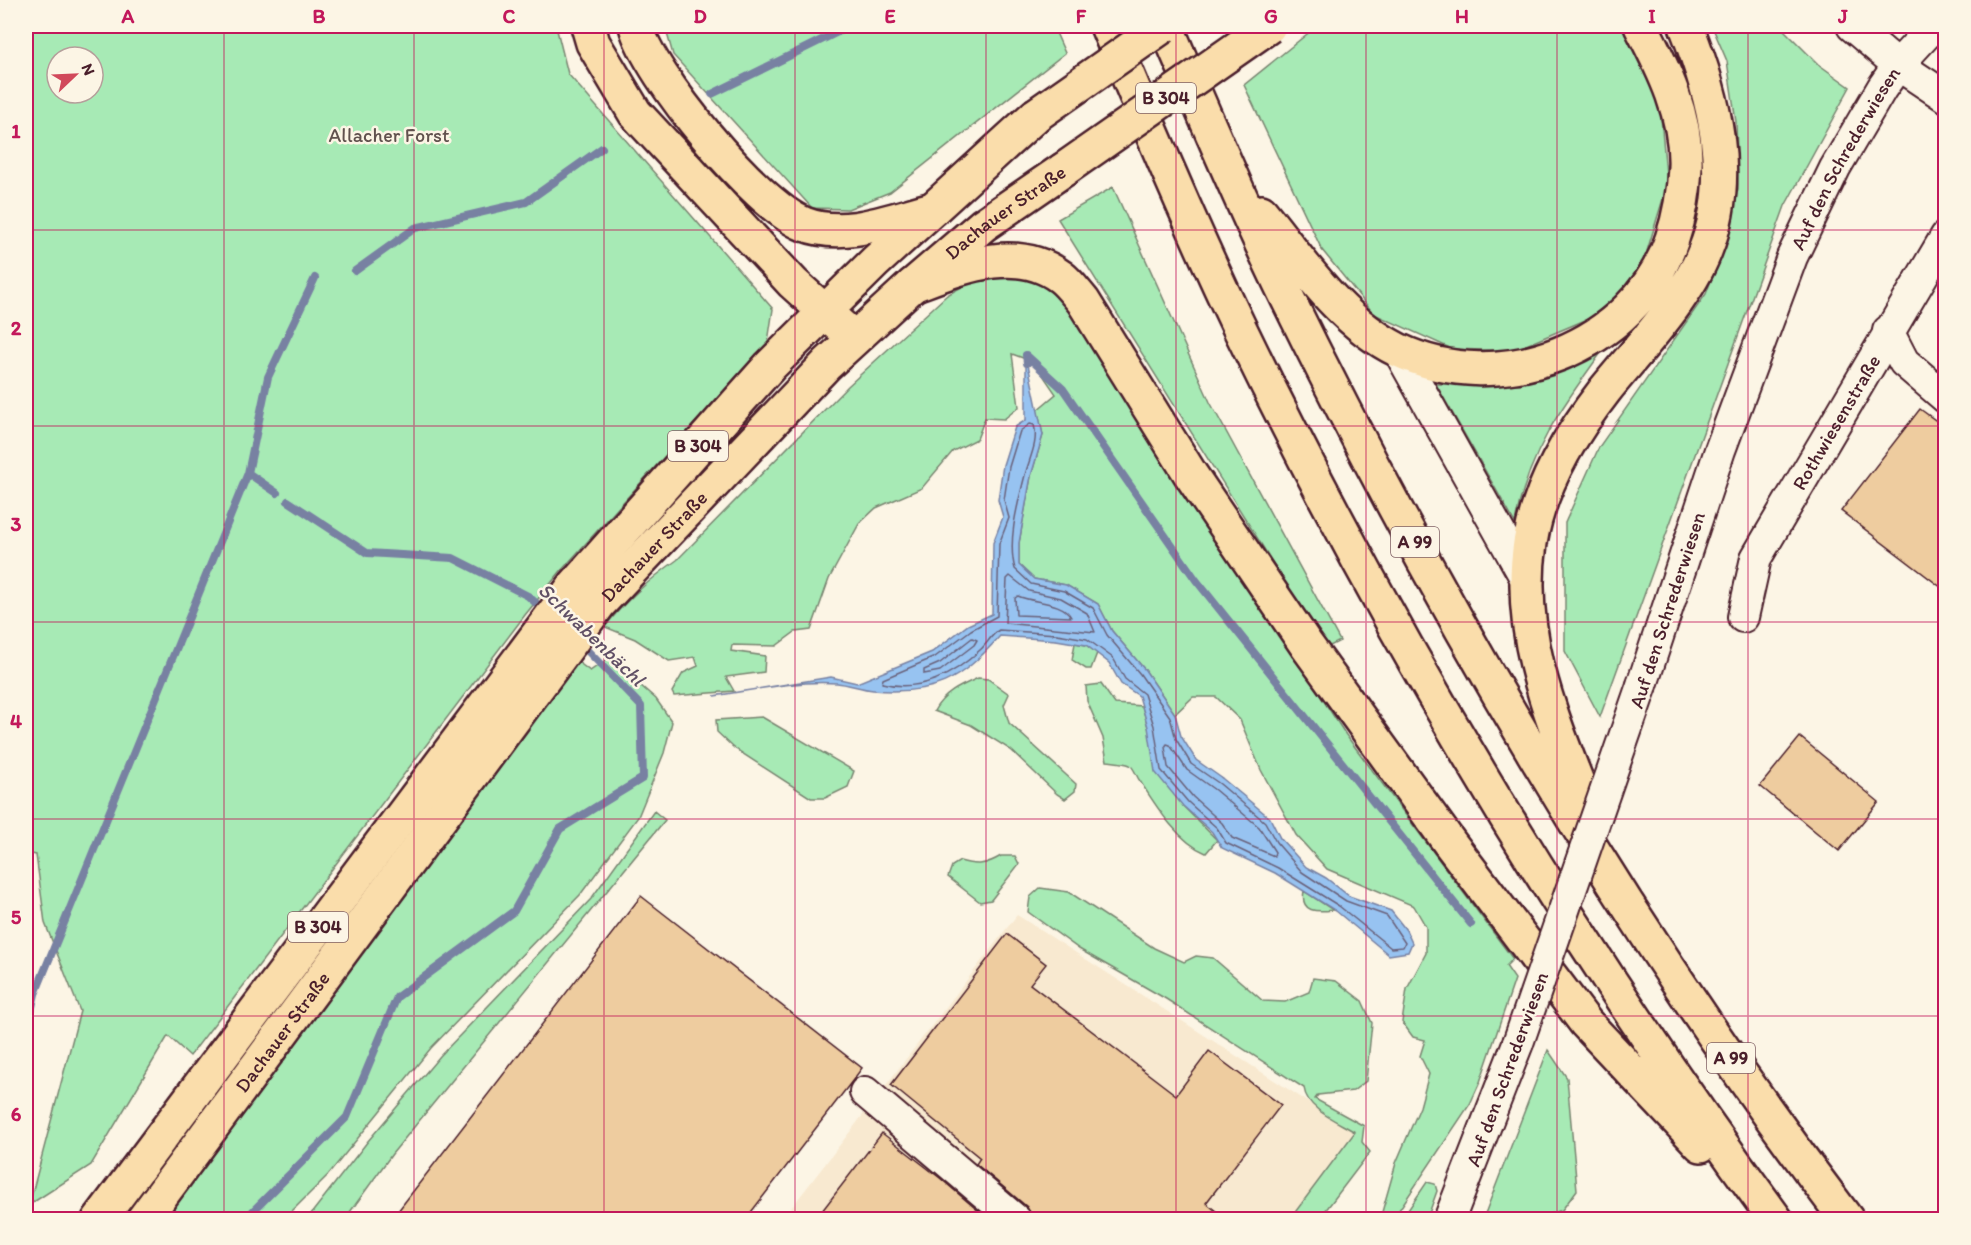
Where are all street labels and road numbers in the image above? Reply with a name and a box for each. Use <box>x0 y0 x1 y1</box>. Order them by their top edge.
street label: Auf den Schrederwiesen <box>1785 62 1905 254</box>
road number: B 304 <box>1136 83 1196 113</box>
street label: Dachauer Straße <box>940 160 1070 264</box>
street label: Rothwiesenstraße <box>1787 350 1885 494</box>
road number: B 304 <box>668 431 728 461</box>
street label: Dachauer Straße <box>595 486 712 607</box>
street label: Auf den Schrederwiesen <box>1624 508 1710 711</box>
road number: A 99 <box>1391 527 1439 557</box>
road number: B 304 <box>288 912 348 942</box>
street label: Dachauer Straße <box>230 967 335 1097</box>
street label: Auf den Schrederwiesen <box>1461 968 1554 1170</box>
road number: A 99 <box>1707 1043 1755 1073</box>

